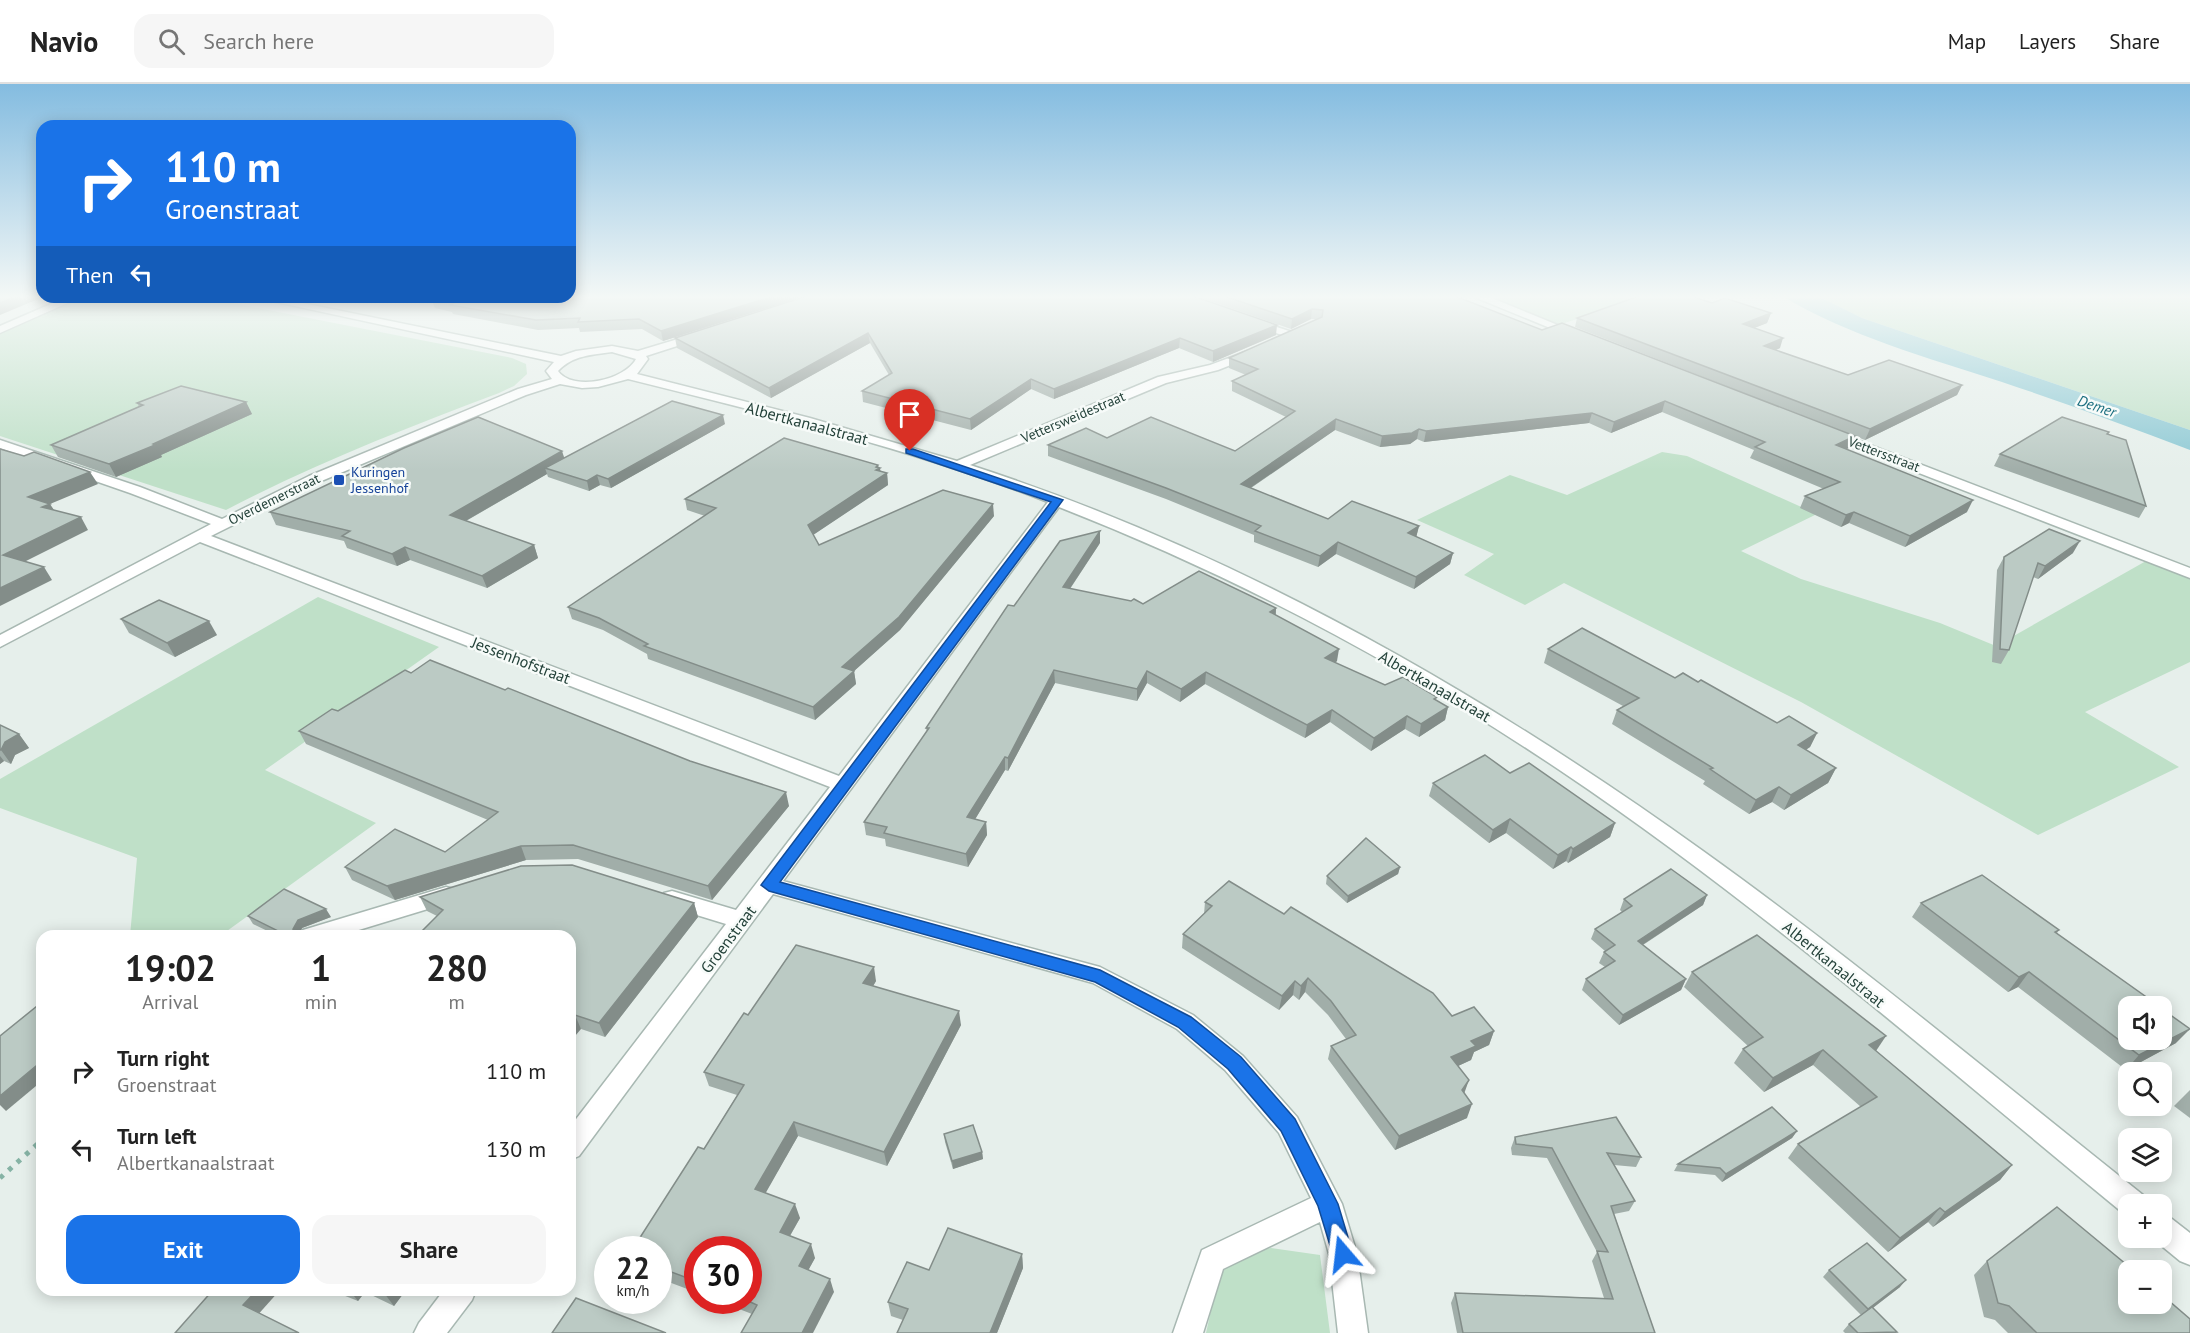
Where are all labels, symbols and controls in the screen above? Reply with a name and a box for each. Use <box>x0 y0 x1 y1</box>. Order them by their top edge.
search box <box>134 14 554 68</box>
text: Navio <box>30 23 98 60</box>
icon: search <box>155 25 188 58</box>
text: Search here <box>203 27 314 55</box>
text: Map <box>1948 28 1986 55</box>
text: Layers <box>2019 28 2076 55</box>
text: Share <box>2109 28 2160 55</box>
text: 110 m <box>165 139 281 194</box>
icon: right <box>66 144 144 222</box>
text: Groenstraat <box>165 192 299 226</box>
icon: left <box>125 258 158 291</box>
text: Then <box>66 261 113 289</box>
street label: Vettersweidestraat <box>1017 387 1128 447</box>
pin <box>884 389 935 451</box>
water label: Demer <box>2075 391 2120 422</box>
street label: Albertkanaalstraat <box>744 397 871 449</box>
icon: arrive <box>893 398 926 431</box>
street label: Vettersstraat <box>1845 432 1923 476</box>
place label: Kuringen Jessenhof <box>350 463 409 497</box>
street label: Overdemerstraat <box>225 469 323 529</box>
marker: Kuringen Jessenhof <box>332 473 346 487</box>
street label: Jessenhofstraat <box>468 632 574 688</box>
street label: Albertkanaalstraat <box>1375 646 1495 726</box>
street label: Groenstraat <box>696 901 760 977</box>
street label: Albertkanaalstraat <box>1779 917 1890 1012</box>
text: 19:02 <box>125 944 216 991</box>
text: 1 <box>311 944 331 991</box>
text: 280 <box>426 944 487 991</box>
text: Arrival <box>142 989 198 1015</box>
text: min <box>305 989 337 1015</box>
text: m <box>449 989 465 1015</box>
map controls <box>2118 996 2172 1314</box>
button: sound <box>2118 996 2172 1050</box>
text: Turn right <box>117 1044 209 1072</box>
icon: right <box>66 1055 99 1088</box>
text: 110 m <box>486 1057 546 1085</box>
button: search <box>2118 1062 2172 1116</box>
text: Groenstraat <box>117 1072 216 1098</box>
text: Turn left <box>117 1122 197 1150</box>
button: layers <box>2118 1128 2172 1182</box>
icon: left <box>66 1133 99 1166</box>
text: 130 m <box>486 1135 546 1163</box>
text: Albertkanaalstraat <box>117 1150 274 1176</box>
button: + <box>2118 1194 2172 1248</box>
button: Exit <box>66 1215 300 1284</box>
button: Share <box>312 1215 546 1284</box>
position arrow <box>1311 1222 1375 1286</box>
speed limit sign: 30 <box>684 1236 762 1314</box>
text: 22 <box>616 1248 650 1287</box>
button: − <box>2118 1260 2172 1314</box>
text: km/h <box>617 1281 649 1300</box>

